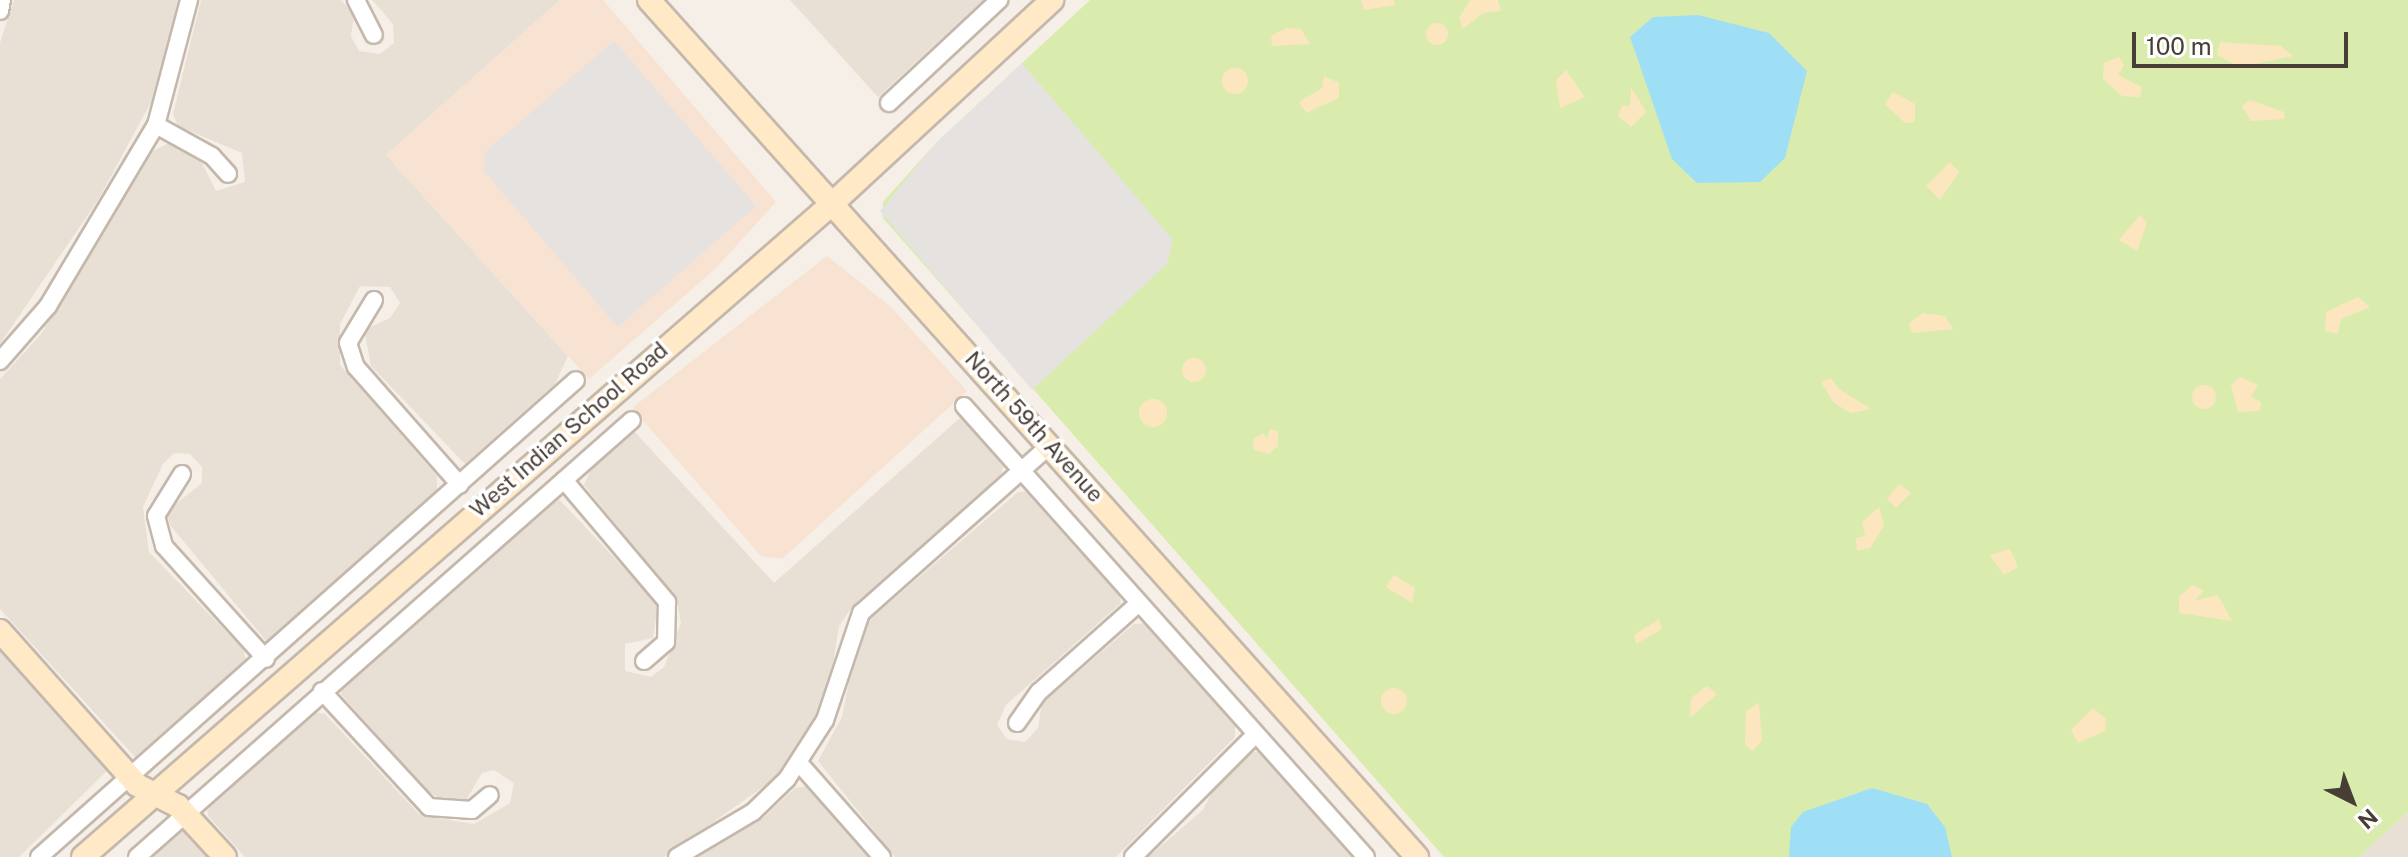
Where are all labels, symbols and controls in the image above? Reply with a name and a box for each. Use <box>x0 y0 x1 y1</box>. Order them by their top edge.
scale bar <box>2136 16 2352 66</box>
text: 100 m <box>2146 32 2212 60</box>
street label: West Indian School Road <box>465 337 673 523</box>
street label: North 59th Avenue <box>959 346 1109 508</box>
north arrow <box>2312 761 2392 841</box>
text: N <box>2353 803 2383 834</box>

